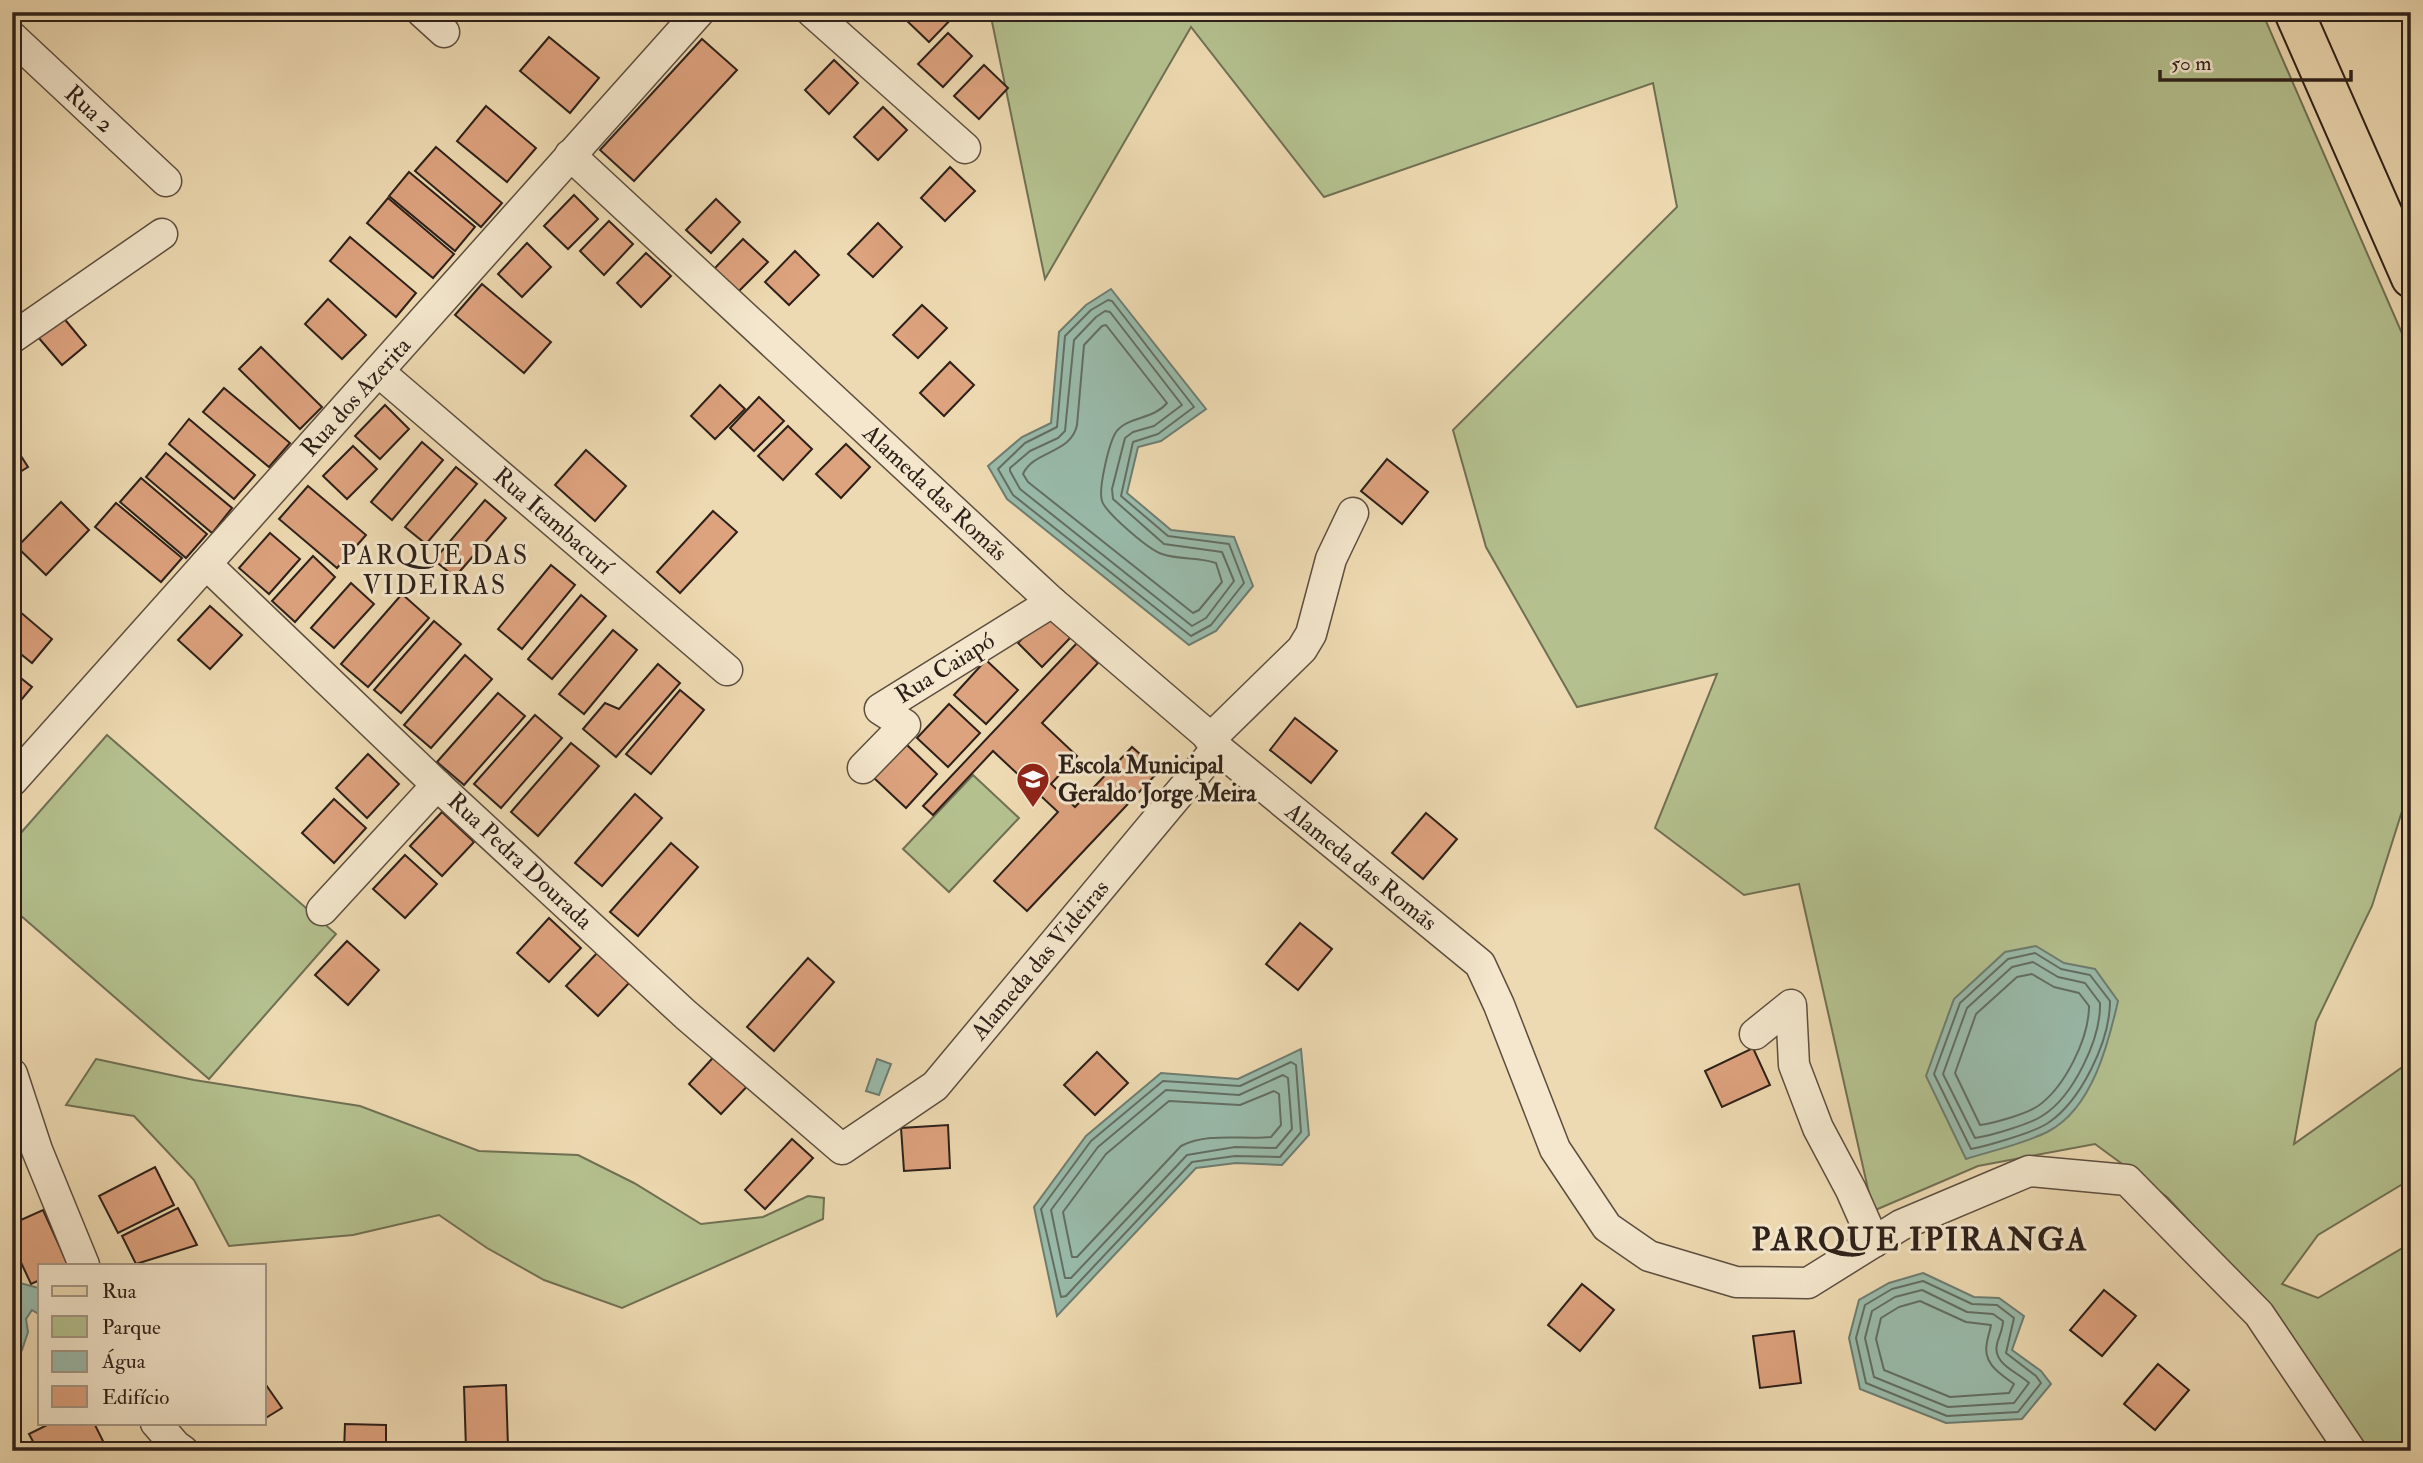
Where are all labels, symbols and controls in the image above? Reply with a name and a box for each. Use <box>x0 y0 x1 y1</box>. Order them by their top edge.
scale bar <box>2160 38 2351 82</box>
text: 50 m <box>2171 50 2212 77</box>
street label: Rua 2 <box>58 78 120 140</box>
street label: Rua dos Azerita <box>294 330 419 463</box>
street label: Alameda das Romãs <box>855 417 1014 568</box>
street label: Rua Itambacurí <box>487 460 621 583</box>
district label: PARQUE DAS VIDEIRAS <box>341 540 529 602</box>
street label: Rua Caiapó <box>889 625 1001 711</box>
place label: Escola Municipal Geraldo Jorge Meira <box>1058 750 1257 809</box>
school or university icon: Escola Municipal Geraldo Jorge Meira <box>1014 760 1052 809</box>
street label: Rua Pedra Dourada <box>441 786 600 937</box>
street label: Alameda das Romãs <box>1278 796 1443 938</box>
street label: Alameda das Videiras <box>963 873 1116 1047</box>
district label: PARQUE IPIRANGA <box>1751 1220 2089 1260</box>
legend <box>38 1264 266 1424</box>
text: Rua <box>102 1278 137 1305</box>
text: Parque <box>102 1314 161 1341</box>
text: Água <box>101 1348 146 1375</box>
text: Edifício <box>102 1384 169 1411</box>

